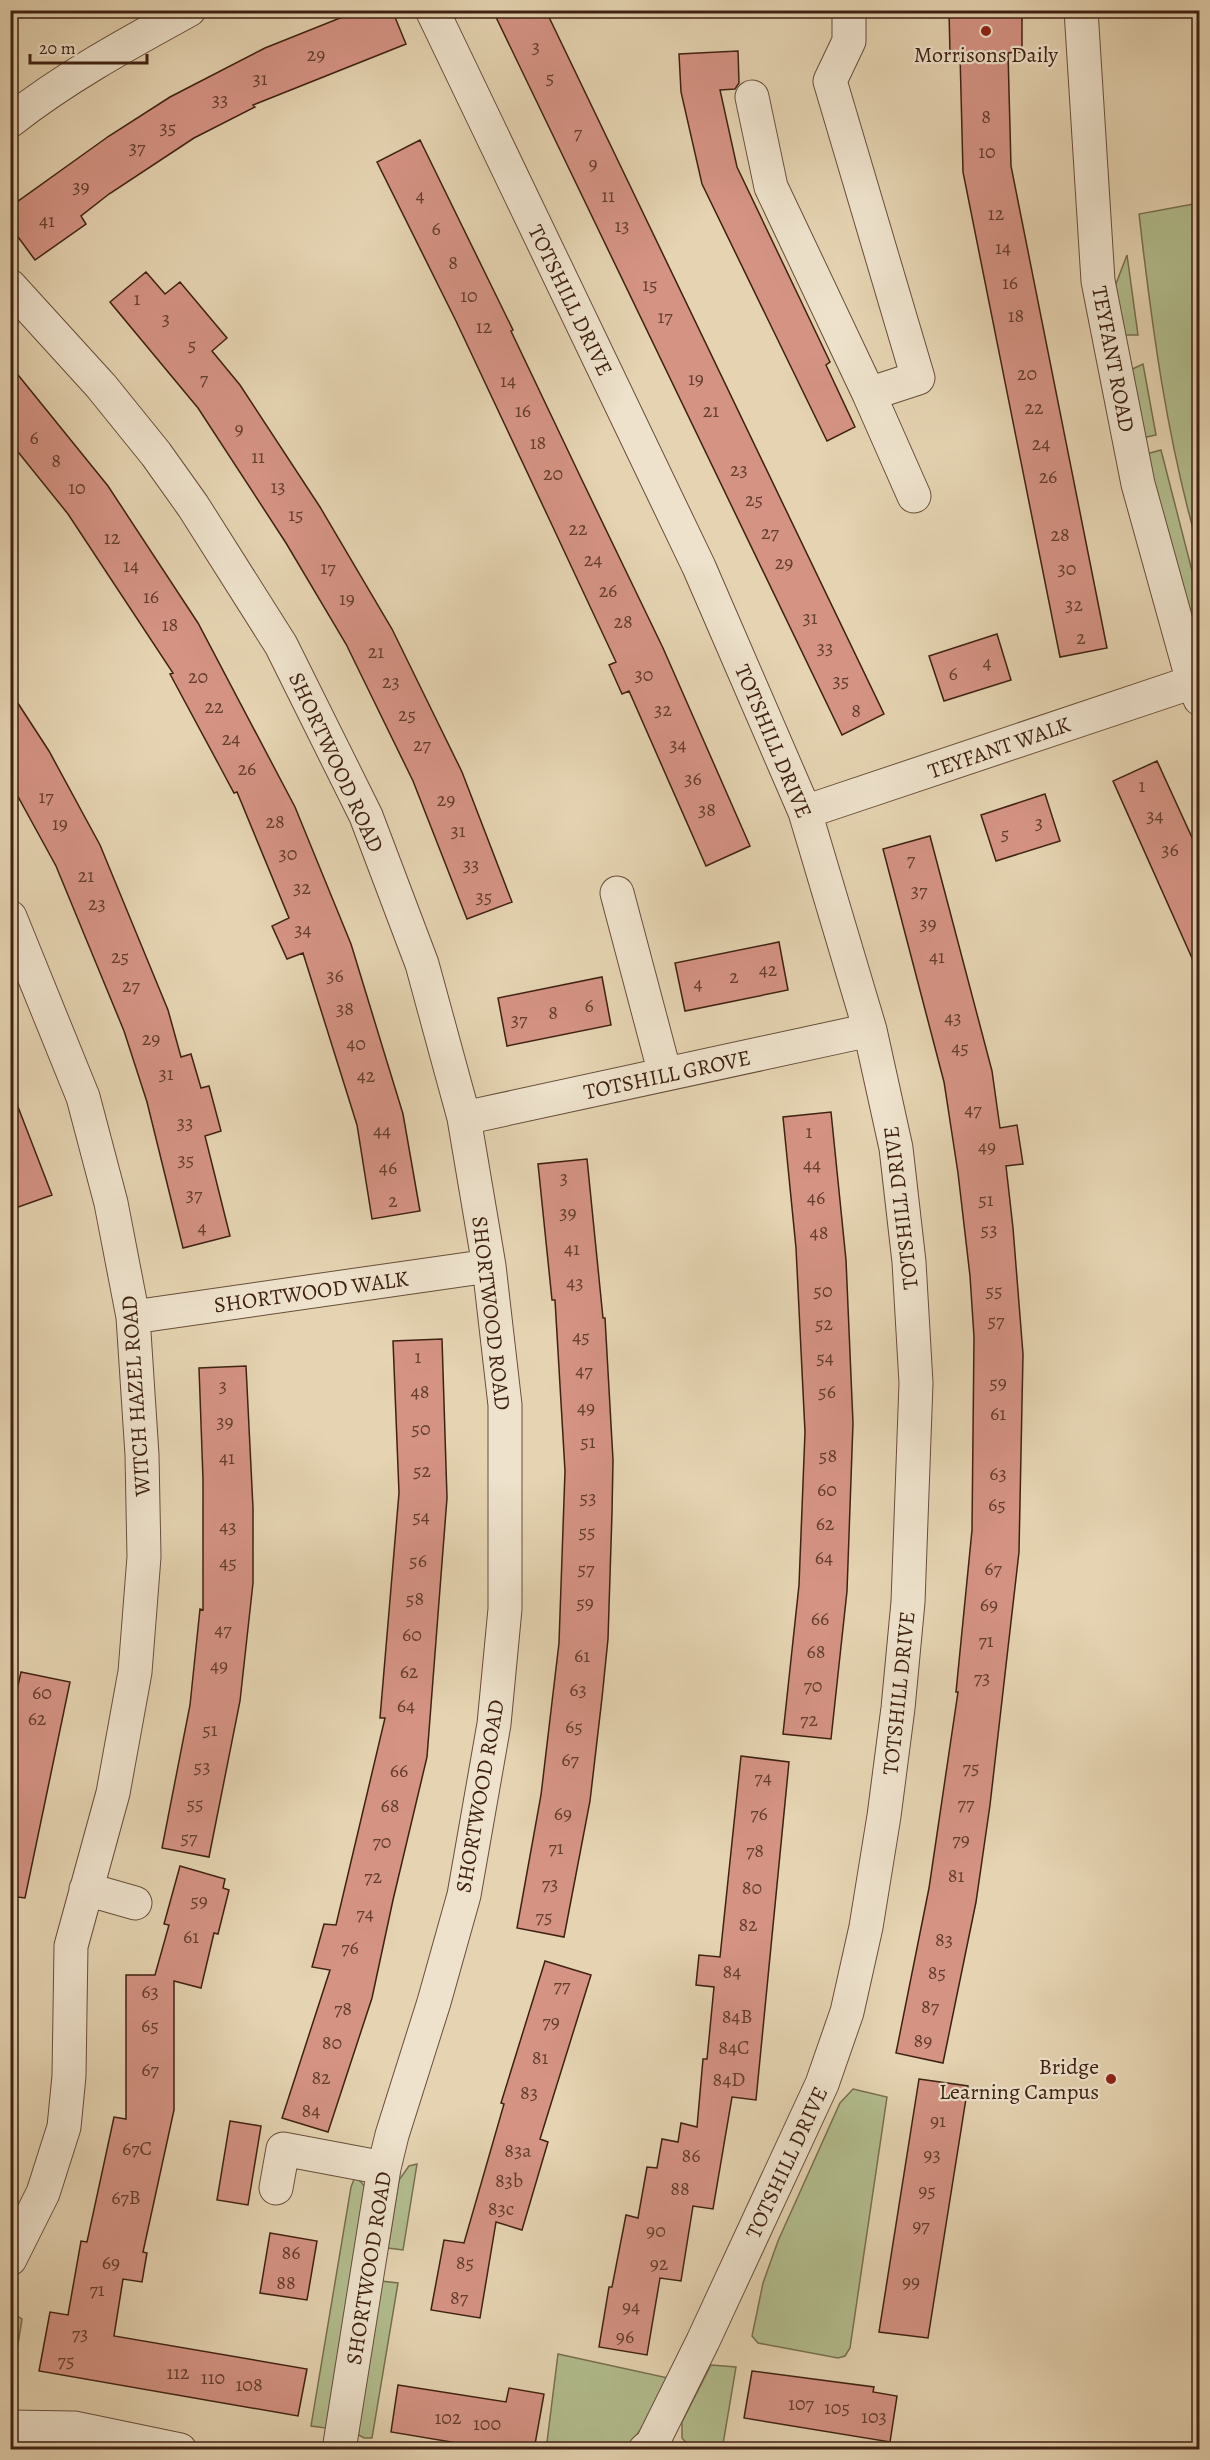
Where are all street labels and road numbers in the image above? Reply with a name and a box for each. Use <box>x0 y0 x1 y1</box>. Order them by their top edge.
street label: TOTSHILL DRIVE <box>521 220 620 381</box>
street label: TEYFANT ROAD <box>1084 284 1142 435</box>
street label: TOTSHILL DRIVE <box>727 660 819 823</box>
street label: SHORTWOOD ROAD <box>281 667 391 857</box>
street label: TEYFANT WALK <box>924 710 1075 786</box>
street label: TOTSHILL GROVE <box>581 1043 753 1107</box>
street label: TOTSHILL DRIVE <box>876 1124 926 1291</box>
street label: SHORTWOOD ROAD <box>464 1214 518 1412</box>
street label: SHORTWOOD WALK <box>212 1263 410 1320</box>
street label: WITCH HAZEL ROAD <box>114 1295 158 1498</box>
street label: TOTSHILL DRIVE <box>875 1610 923 1776</box>
street label: SHORTWOOD ROAD <box>448 1697 512 1895</box>
street label: TOTSHILL DRIVE <box>739 2082 835 2243</box>
street label: SHORTWOOD ROAD <box>339 2169 399 2367</box>

